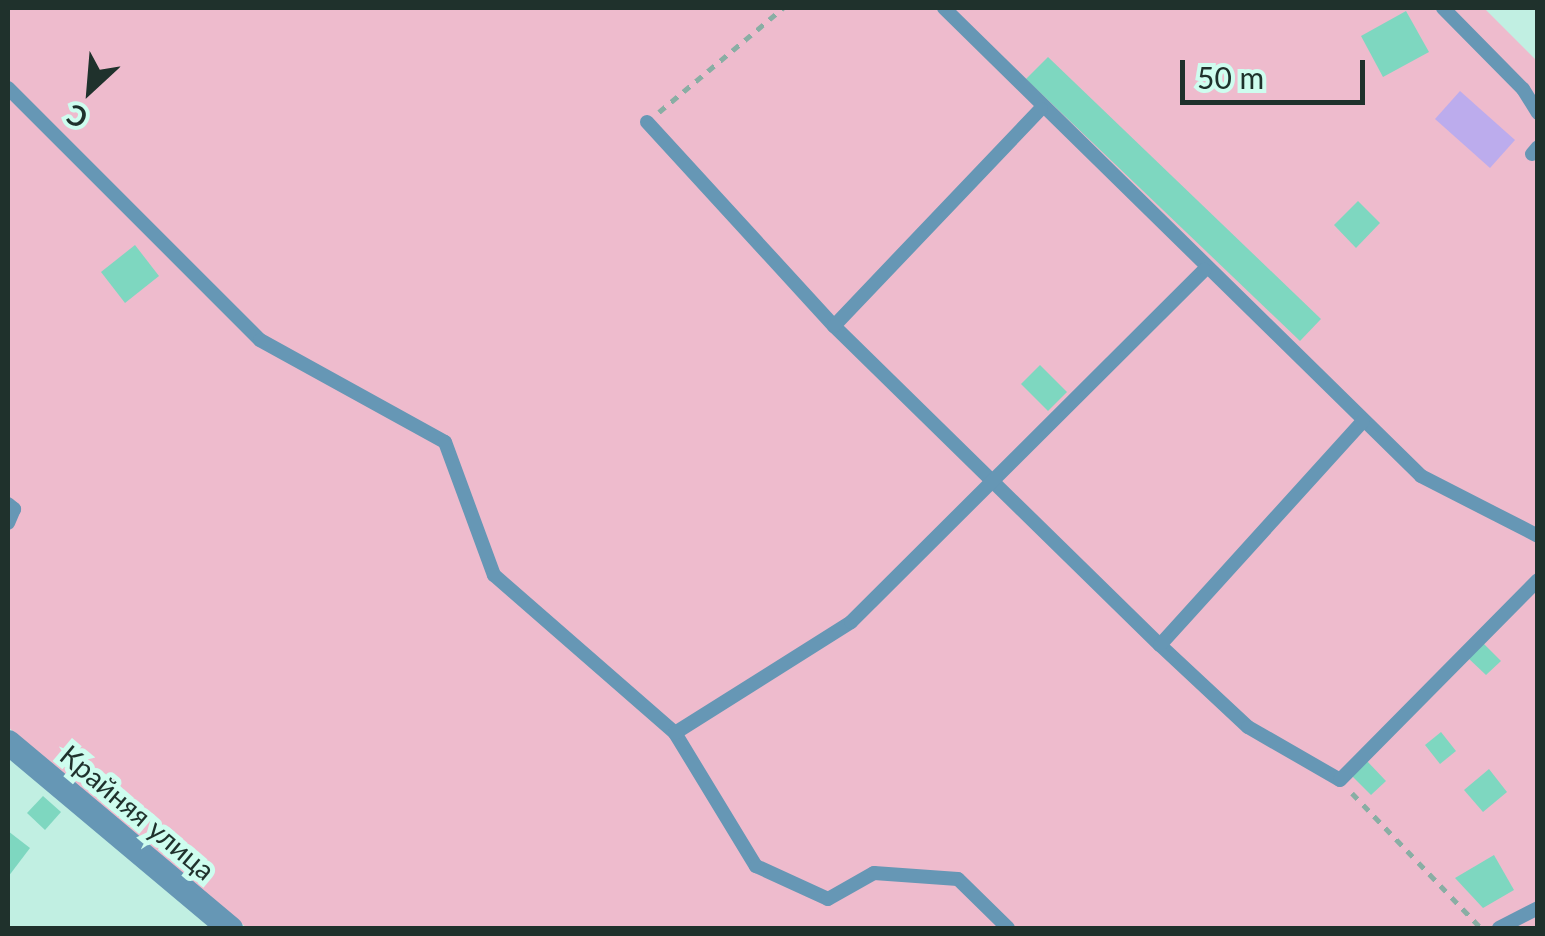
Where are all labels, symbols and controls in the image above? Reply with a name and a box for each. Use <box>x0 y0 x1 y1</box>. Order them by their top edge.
north arrow <box>40 40 140 140</box>
scale bar <box>1185 40 1370 102</box>
text: 50 m <box>1197 59 1264 95</box>
text: С <box>61 98 93 136</box>
street label: Крайняя улица <box>54 738 222 886</box>

